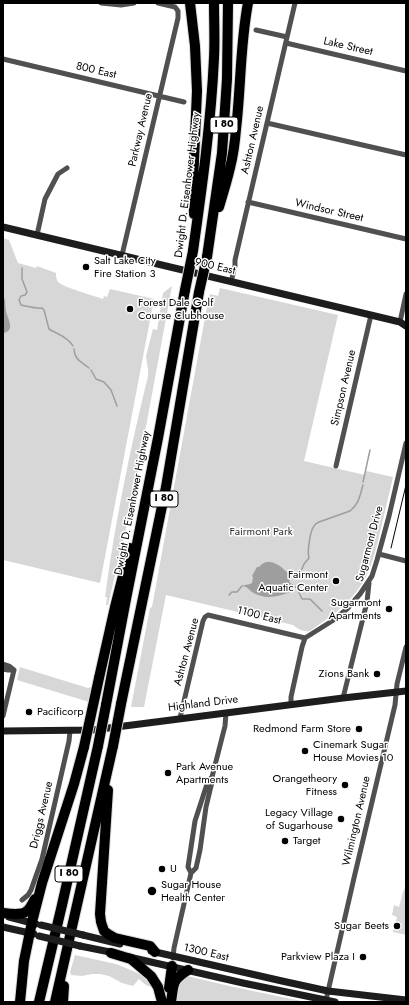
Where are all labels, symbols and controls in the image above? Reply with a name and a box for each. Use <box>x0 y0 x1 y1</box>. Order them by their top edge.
street label: Lake Street <box>322 35 374 59</box>
street label: 800 East <box>75 60 117 82</box>
street label: Parkway Avenue <box>126 92 156 168</box>
street label: Ashton Avenue <box>239 105 267 175</box>
street label: Dwight D. Eisenhower Highway <box>173 112 203 258</box>
road number: I 80 <box>210 117 238 133</box>
street label: Windsor Street <box>294 197 364 225</box>
place label: Salt Lake City Fire Station 3 <box>94 254 156 280</box>
street label: 900 East <box>193 256 237 278</box>
marker: Salt Lake City Fire Station 3 <box>81 262 91 272</box>
place label: Forest Dale Golf Course Clubhouse <box>138 296 224 322</box>
marker: Forest Dale Golf Course Clubhouse <box>125 304 135 314</box>
street label: Simpson Avenue <box>329 349 359 427</box>
street label: Dwight D. Eisenhower Highway <box>113 430 153 576</box>
road number: I 80 <box>150 491 178 507</box>
street label: Sugarmont Drive <box>354 505 386 583</box>
park label: Fairmont Park <box>230 525 292 539</box>
place label: Fairmont Aquatic Center <box>258 568 328 594</box>
marker: Fairmont Aquatic Center <box>331 576 341 586</box>
place label: Sugarmont Apartments <box>329 596 381 622</box>
street label: 1100 East <box>236 604 282 628</box>
marker: Sugarmont Apartments <box>384 604 394 614</box>
street label: Ashton Avenue <box>172 617 202 687</box>
place label: Zions Bank <box>319 667 369 681</box>
marker: Zions Bank <box>372 669 382 679</box>
street label: Highland Drive <box>167 693 239 715</box>
place label: Pacificorp <box>37 705 83 719</box>
marker: Pacificorp <box>24 707 34 717</box>
place label: Redmond Farm Store <box>253 722 351 736</box>
marker: Redmond Farm Store <box>354 724 364 734</box>
place label: Cinemark Sugar House Movies 10 <box>313 738 393 764</box>
marker: Cinemark Sugar House Movies 10 <box>300 746 310 756</box>
place label: Park Avenue Apartments <box>176 760 233 786</box>
marker: Park Avenue Apartments <box>163 768 173 778</box>
place label: Orangetheory Fitness <box>273 772 337 798</box>
street label: Wilmington Avenue <box>340 775 374 867</box>
street label: Driggs Avenue <box>28 780 56 850</box>
marker: Orangetheory Fitness <box>340 780 350 790</box>
place label: Legacy Village of Sugarhouse <box>265 806 333 832</box>
marker: Legacy Village of Sugarhouse <box>336 814 346 824</box>
place label: Target <box>293 834 320 848</box>
marker: Target <box>280 836 290 846</box>
place label: U <box>170 862 177 876</box>
marker: U <box>157 864 167 874</box>
road number: I 80 <box>55 866 83 882</box>
place label: Sugar House Health Center <box>161 878 225 904</box>
marker: Sugar House Health Center <box>146 885 158 897</box>
place label: Sugar Beets <box>334 919 389 933</box>
marker: Sugar Beets <box>392 921 402 931</box>
street label: 1300 East <box>182 941 230 965</box>
place label: Parkview Plaza I <box>281 950 355 964</box>
marker: Parkview Plaza I <box>358 952 368 962</box>

